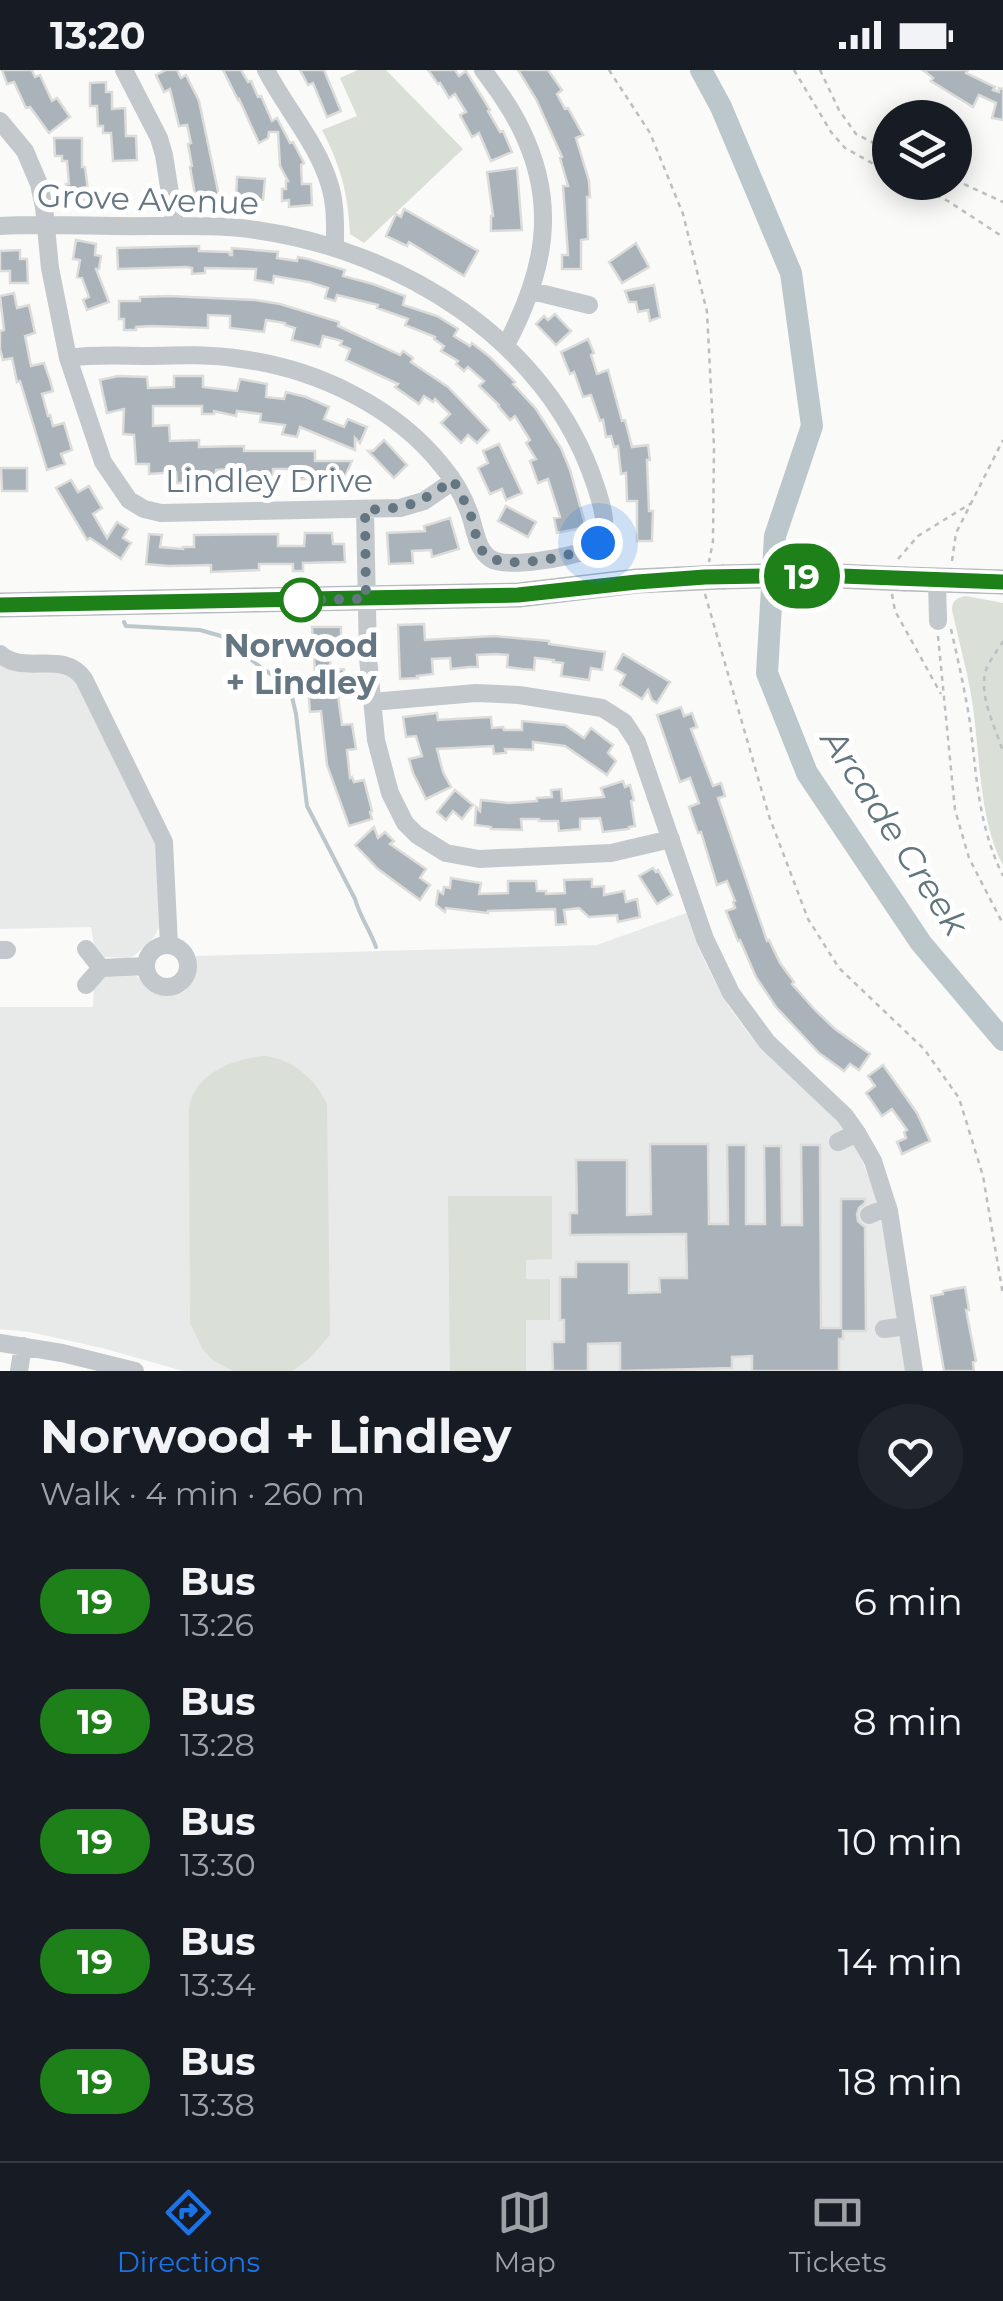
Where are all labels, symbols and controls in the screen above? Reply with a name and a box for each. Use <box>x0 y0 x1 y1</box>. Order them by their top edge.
text: 13:20 <box>50 12 146 59</box>
map controls <box>872 100 972 200</box>
button: layers <box>872 100 972 200</box>
street label: Grove Avenue <box>36 176 260 222</box>
street label: Lindley Drive <box>165 461 373 500</box>
your location <box>573 518 623 568</box>
line badge: 19 <box>757 544 847 608</box>
text: 19 <box>784 555 820 598</box>
marker: Norwood + Lindley <box>280 579 322 621</box>
place label: Norwood + Lindley <box>224 626 378 702</box>
water label: Arcade Creek <box>811 719 979 945</box>
button: heart <box>858 1404 963 1509</box>
text: Norwood + Lindley <box>40 1407 511 1465</box>
text: Walk · 4 min · 260 m <box>40 1474 365 1513</box>
text: Bus <box>180 1558 255 1605</box>
text: 6 min <box>854 1578 963 1625</box>
text: 19 <box>77 1580 113 1623</box>
text: 13:26 <box>180 1605 254 1644</box>
text: Bus <box>180 1678 255 1725</box>
text: 8 min <box>853 1698 963 1745</box>
text: 19 <box>77 1700 113 1743</box>
text: 13:28 <box>180 1725 255 1764</box>
text: Bus <box>180 1798 255 1845</box>
text: 10 min <box>838 1818 963 1865</box>
text: 19 <box>77 1820 113 1863</box>
text: 13:30 <box>180 1845 256 1884</box>
text: Bus <box>180 1918 255 1965</box>
text: 14 min <box>838 1938 963 1985</box>
text: 19 <box>77 1940 113 1983</box>
text: 13:34 <box>180 1965 256 2004</box>
text: Bus <box>180 2038 255 2085</box>
text: 18 min <box>839 2058 963 2105</box>
text: 19 <box>77 2060 113 2103</box>
text: 13:38 <box>180 2085 255 2124</box>
tab: Directions <box>117 2185 260 2279</box>
tab: Map <box>493 2185 556 2279</box>
tab: Tickets <box>789 2185 886 2279</box>

